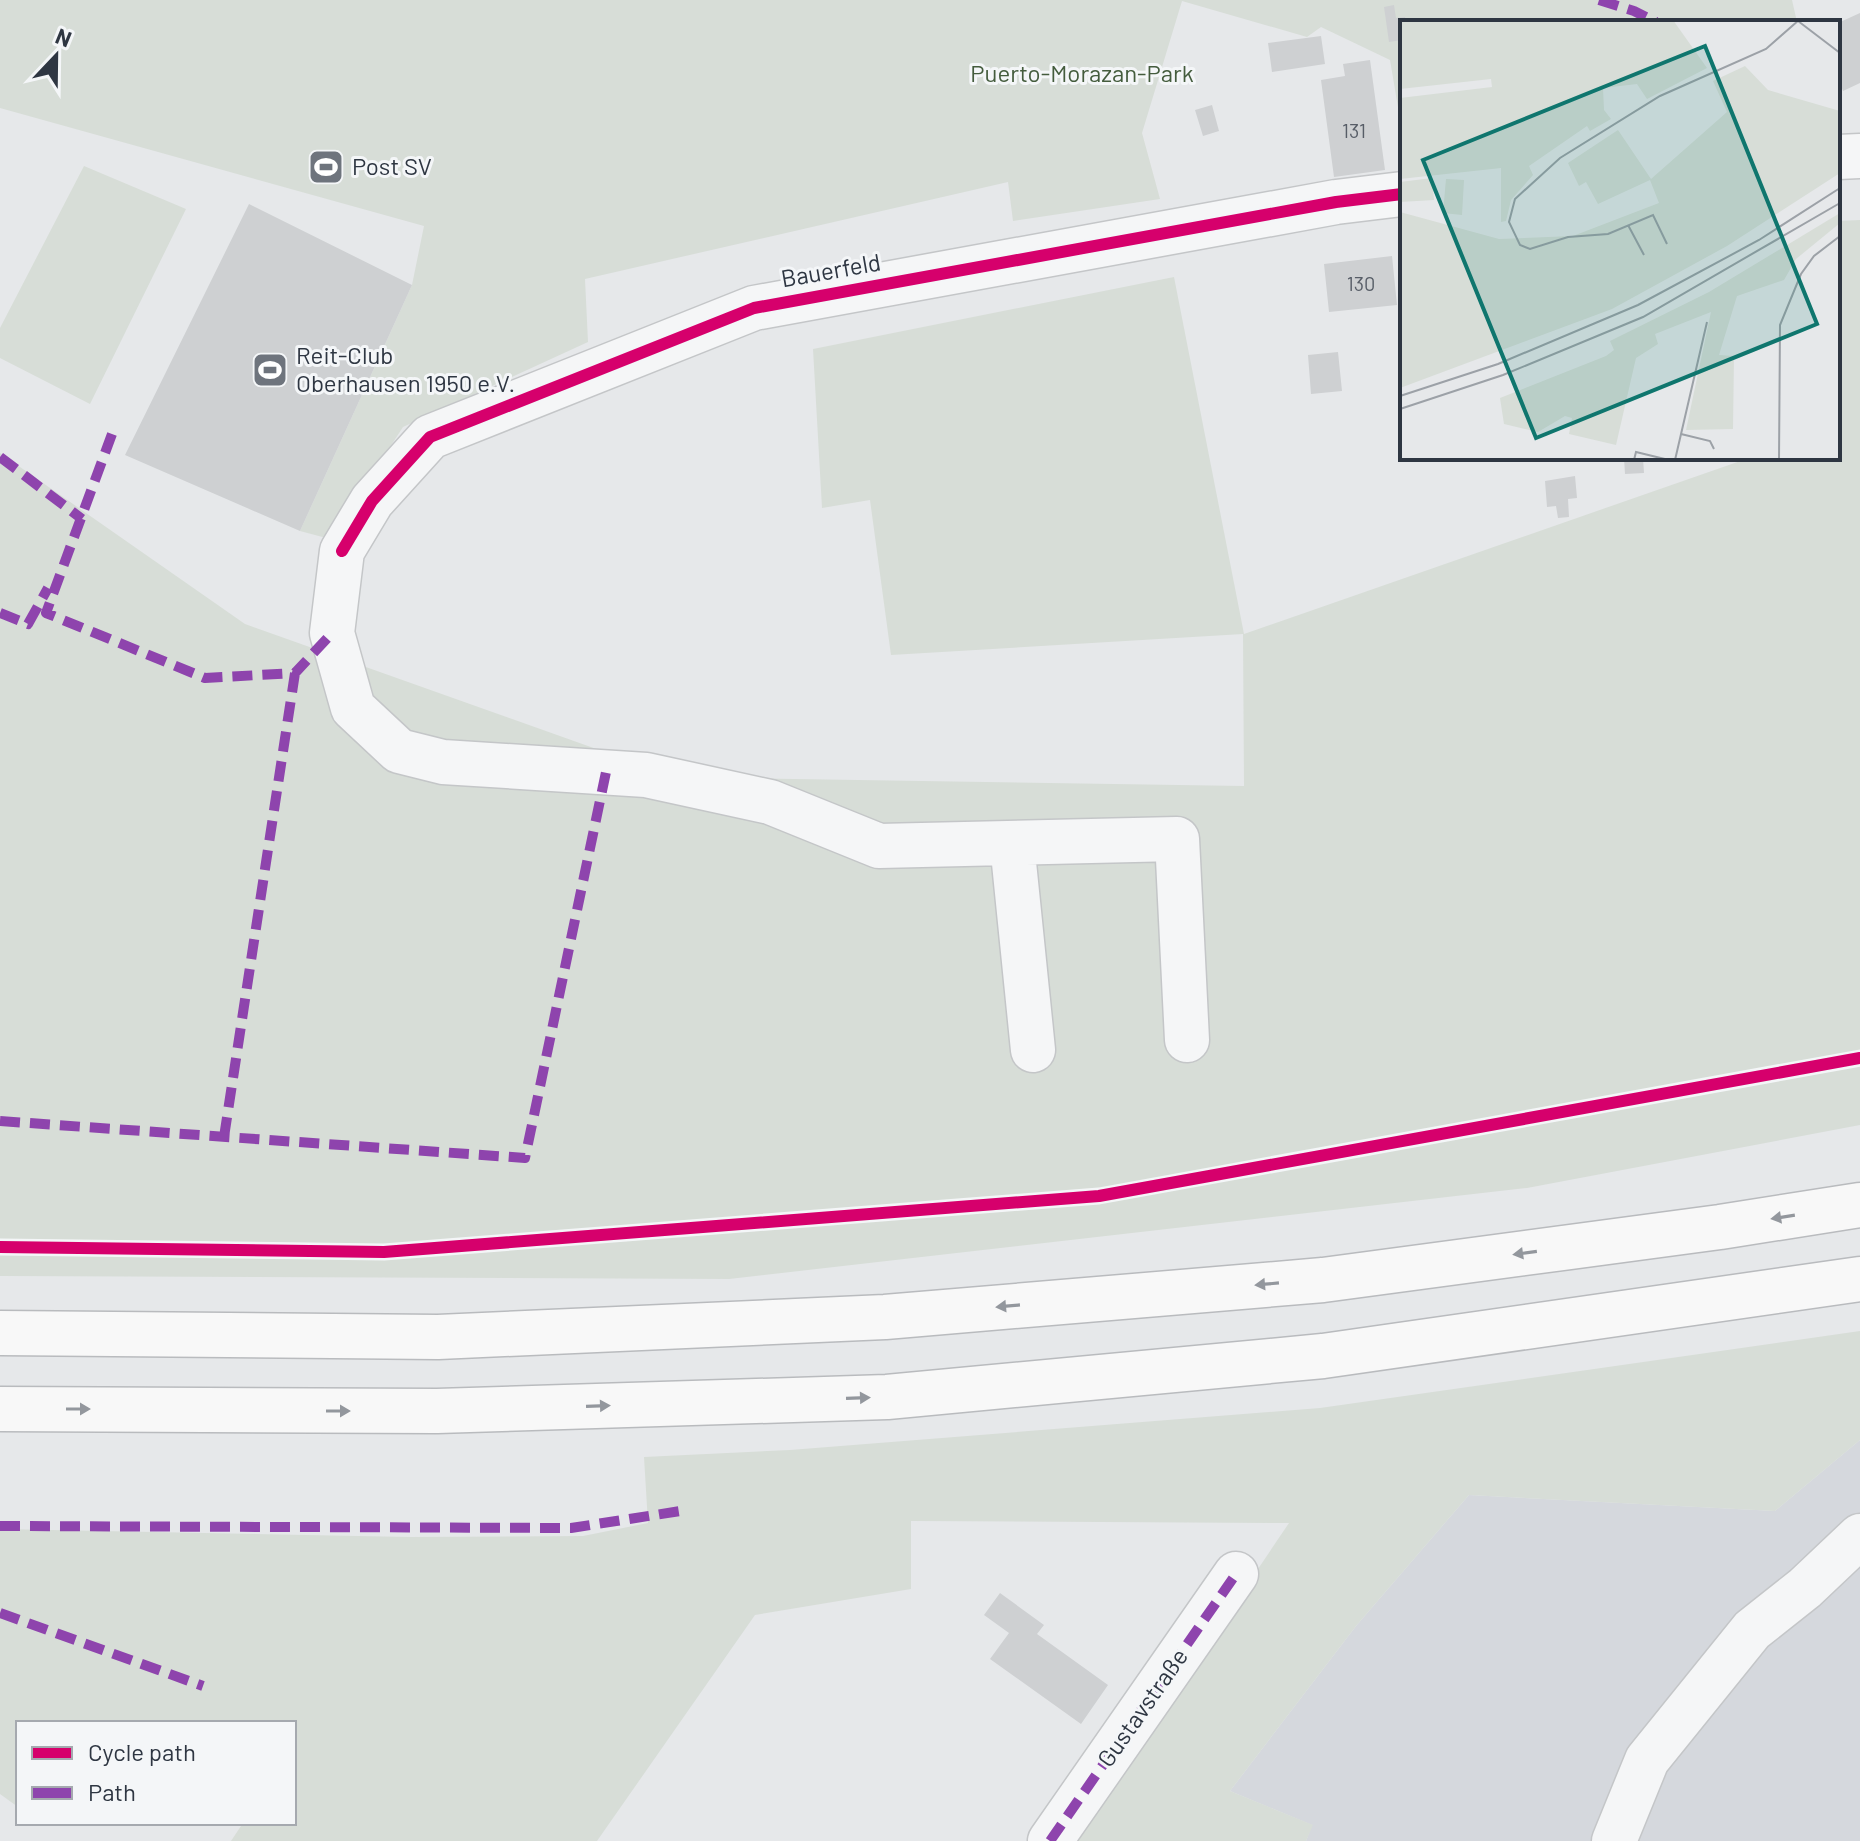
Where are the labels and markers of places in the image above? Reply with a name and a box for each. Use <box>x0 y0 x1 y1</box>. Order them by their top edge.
sports icon: Post SV <box>307 148 345 186</box>
place label: Post SV <box>352 151 432 180</box>
place label: Reit-Club Oberhausen 1950 e.V. <box>296 340 515 397</box>
sports icon: Reit-Club Oberhausen 1950 e.V. <box>251 351 289 389</box>

